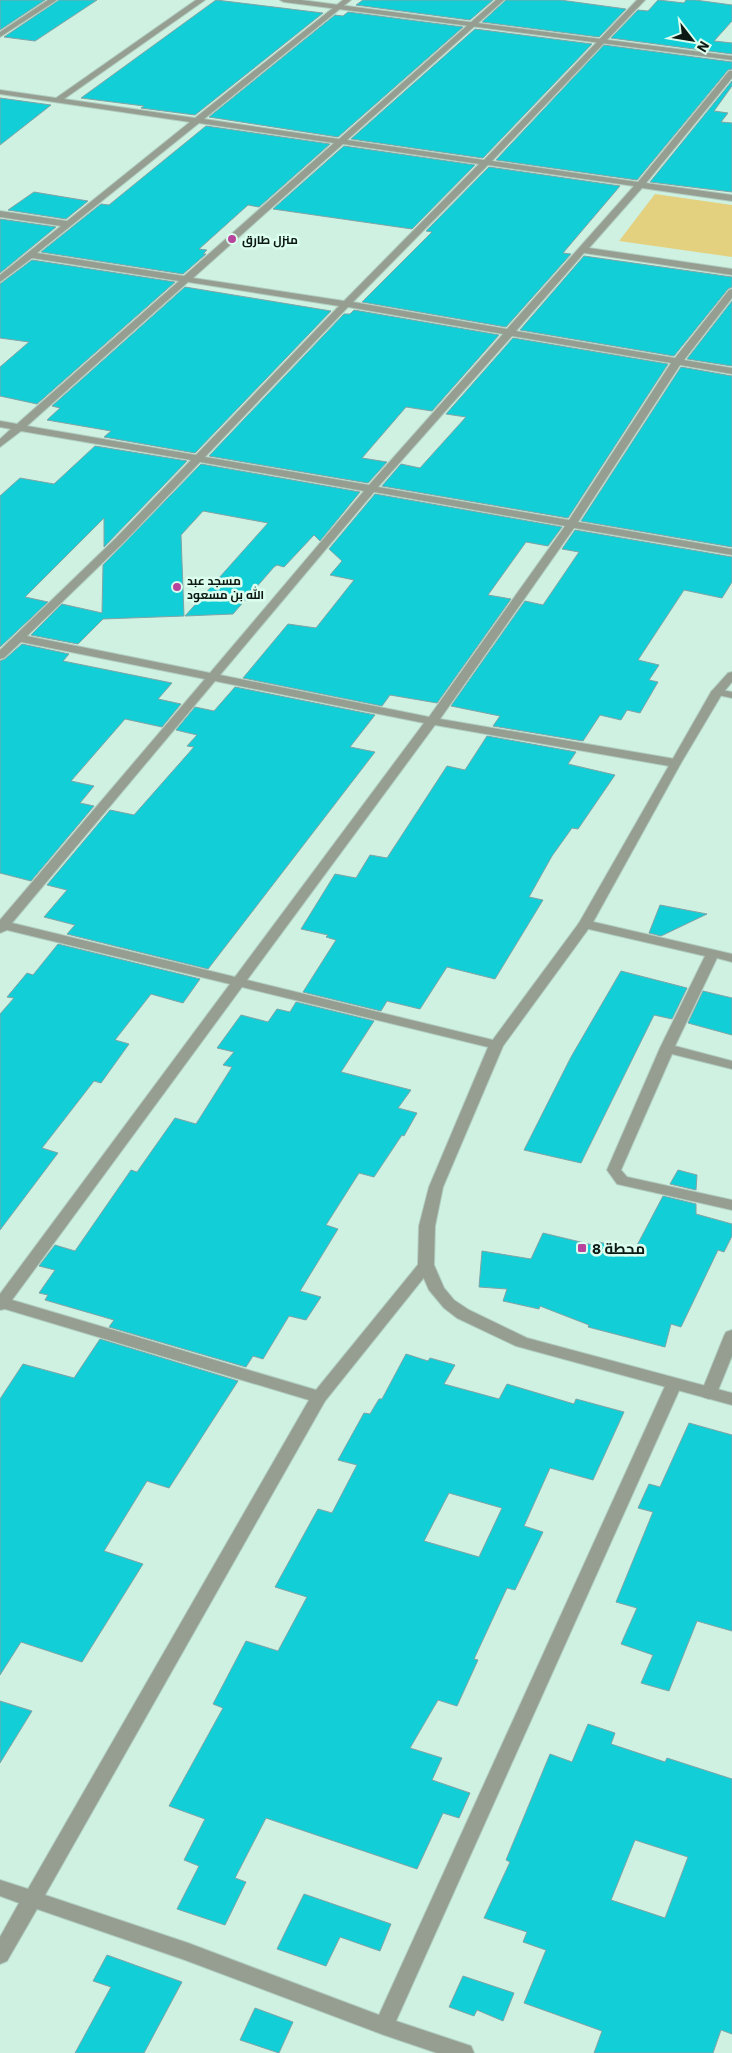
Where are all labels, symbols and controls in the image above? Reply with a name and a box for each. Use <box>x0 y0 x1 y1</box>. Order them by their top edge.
north arrow <box>667 15 717 65</box>
text: N <box>693 38 713 56</box>
place label: منزل طارق <box>242 232 298 248</box>
marker: منزل طارق <box>226 233 238 245</box>
place label: مسجد عبد الله بن مسعود <box>187 573 264 603</box>
marker: مسجد عبد الله بن مسعود <box>171 581 183 593</box>
place label: محطة 8 <box>592 1239 645 1258</box>
marker: محطة 8 <box>576 1242 588 1254</box>

